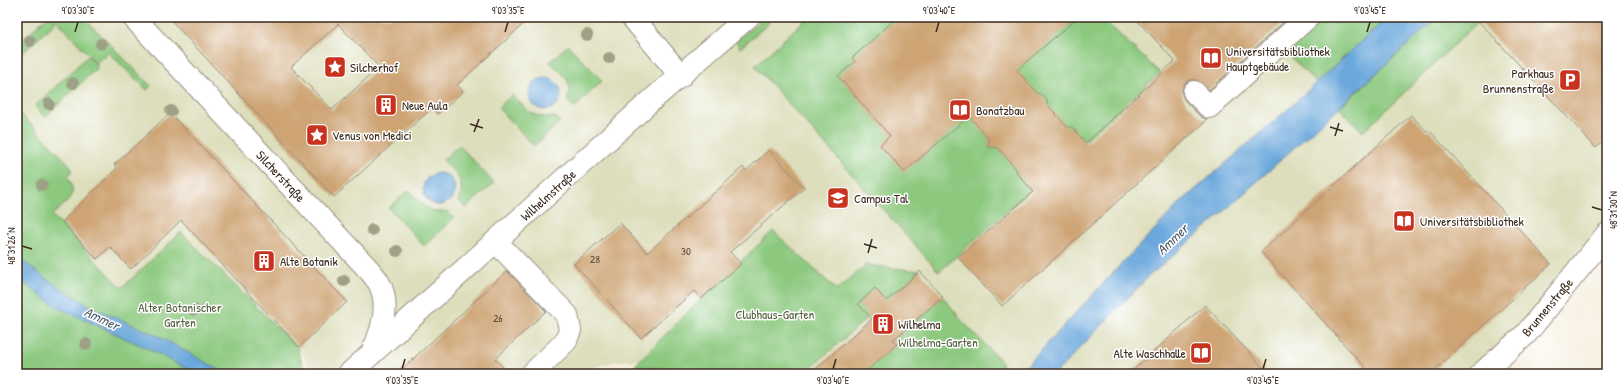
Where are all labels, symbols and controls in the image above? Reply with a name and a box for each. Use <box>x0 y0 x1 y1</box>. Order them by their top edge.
text: 9°03'30"E <box>62 4 95 17</box>
text: 9°03'35"E <box>492 4 525 17</box>
text: 9°03'40"E <box>923 4 956 17</box>
text: 9°03'45"E <box>1354 4 1387 17</box>
place label: Universitätsbibliothek Hauptgebäude <box>1226 42 1331 75</box>
library icon: Universitätsbibliothek Hauptgebäude <box>1198 45 1224 71</box>
place icon: Silcherhof <box>322 54 348 80</box>
place label: Silcherhof <box>350 58 399 76</box>
place label: Parkhaus Brunnenstraße <box>1483 64 1554 97</box>
parking icon: Parkhaus Brunnenstraße <box>1557 67 1583 93</box>
building icon: Neue Aula <box>373 92 399 118</box>
place label: Neue Aula <box>402 96 448 114</box>
library icon: Bonatzbau <box>947 97 973 123</box>
place label: Bonatzbau <box>976 101 1025 119</box>
place icon: Venus von Medici <box>304 122 330 148</box>
place label: Venus von Medici <box>332 126 412 144</box>
street label: Silcherstraße <box>252 146 310 206</box>
street label: Wilhelmstraße <box>516 165 580 225</box>
school or university icon: Campus Tal <box>825 185 851 211</box>
place label: Campus Tal <box>854 189 909 207</box>
text: 48°31'30"N <box>1607 191 1620 229</box>
library icon: Universitätsbibliothek <box>1391 208 1417 234</box>
place label: Universitätsbibliothek <box>1420 212 1525 230</box>
water label: Ammer <box>1152 218 1193 259</box>
text: 48°31'26"N <box>5 227 18 265</box>
house number: 30 <box>681 244 691 258</box>
building icon: Alte Botanik <box>251 248 277 274</box>
place label: Alte Botanik <box>280 252 339 270</box>
house number: 28 <box>590 252 600 266</box>
street label: Brunnenstraße <box>1517 274 1577 340</box>
park label: Alter Botanischer Garten <box>138 298 222 331</box>
water label: Ammer <box>81 302 124 335</box>
park label: Clubhaus-Garten <box>735 305 815 323</box>
house number: 26 <box>493 311 503 325</box>
building icon: Wilhelma <box>870 311 896 337</box>
place label: Wilhelma <box>898 315 940 333</box>
park label: Wilhelma-Garten <box>898 333 978 351</box>
library icon: Alte Waschhalle <box>1188 340 1214 366</box>
place label: Alte Waschhalle <box>1114 344 1186 362</box>
text: 9°03'35"E <box>386 374 419 387</box>
text: 9°03'40"E <box>817 374 850 387</box>
text: 9°03'45"E <box>1247 374 1280 387</box>

